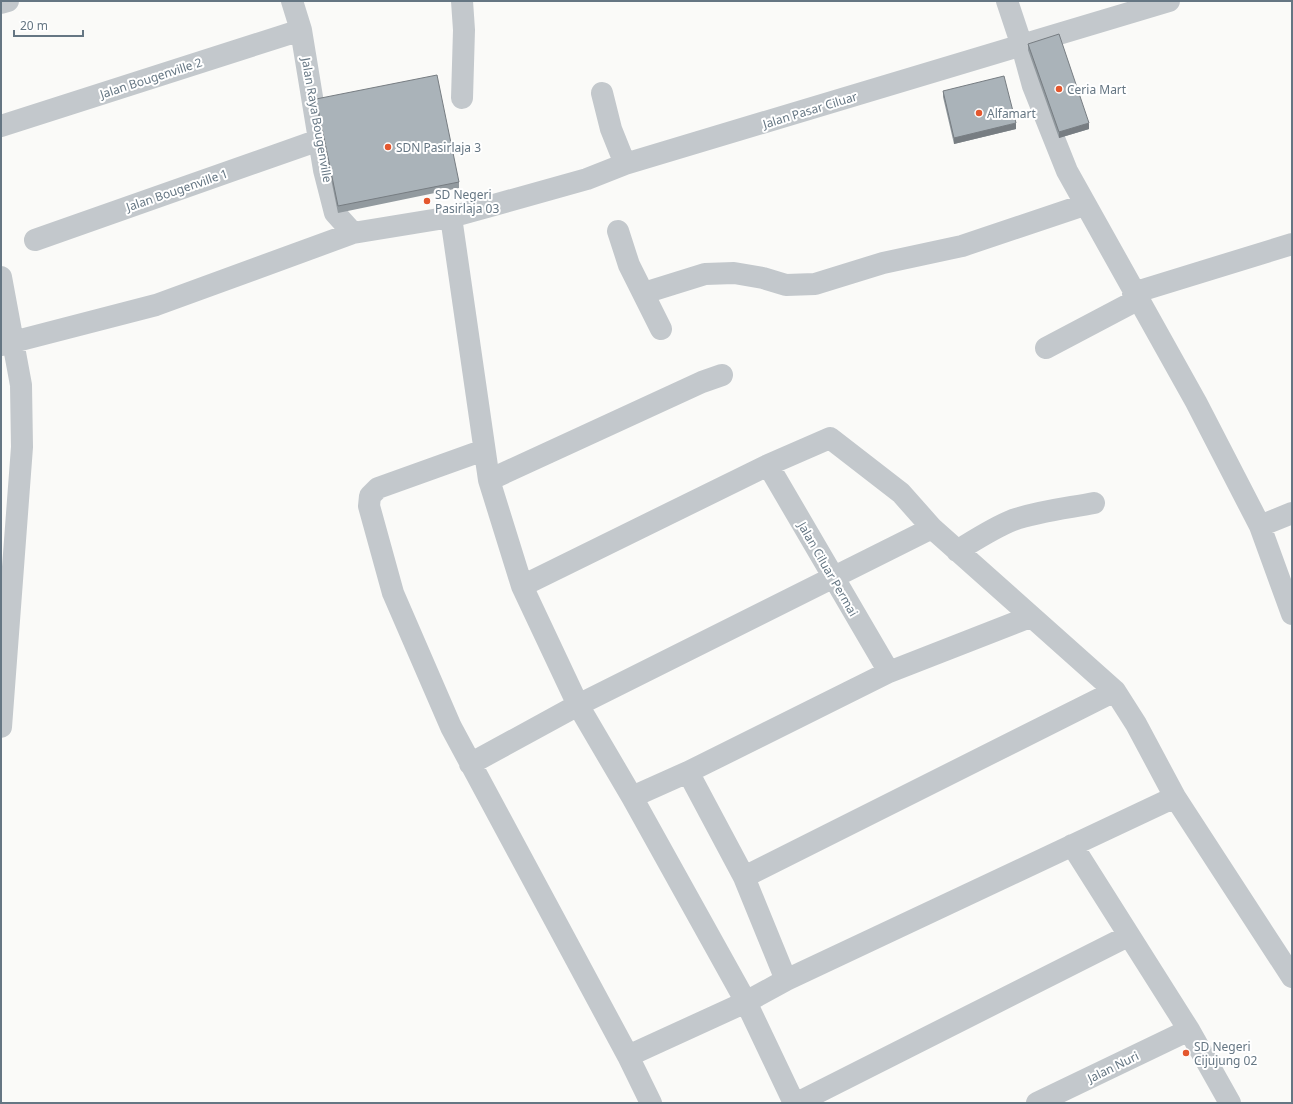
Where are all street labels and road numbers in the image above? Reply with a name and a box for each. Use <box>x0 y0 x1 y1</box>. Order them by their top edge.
street label: Jalan Bougenville 2 <box>97 53 204 103</box>
street label: Jalan Raya Bougenville <box>297 55 336 184</box>
street label: Jalan Pasar Ciluar <box>760 88 859 133</box>
street label: Jalan Bougenville 1 <box>123 165 230 216</box>
street label: Jalan Ciluar Permai <box>794 518 862 619</box>
street label: Jalan Nuri <box>1084 1047 1141 1087</box>

